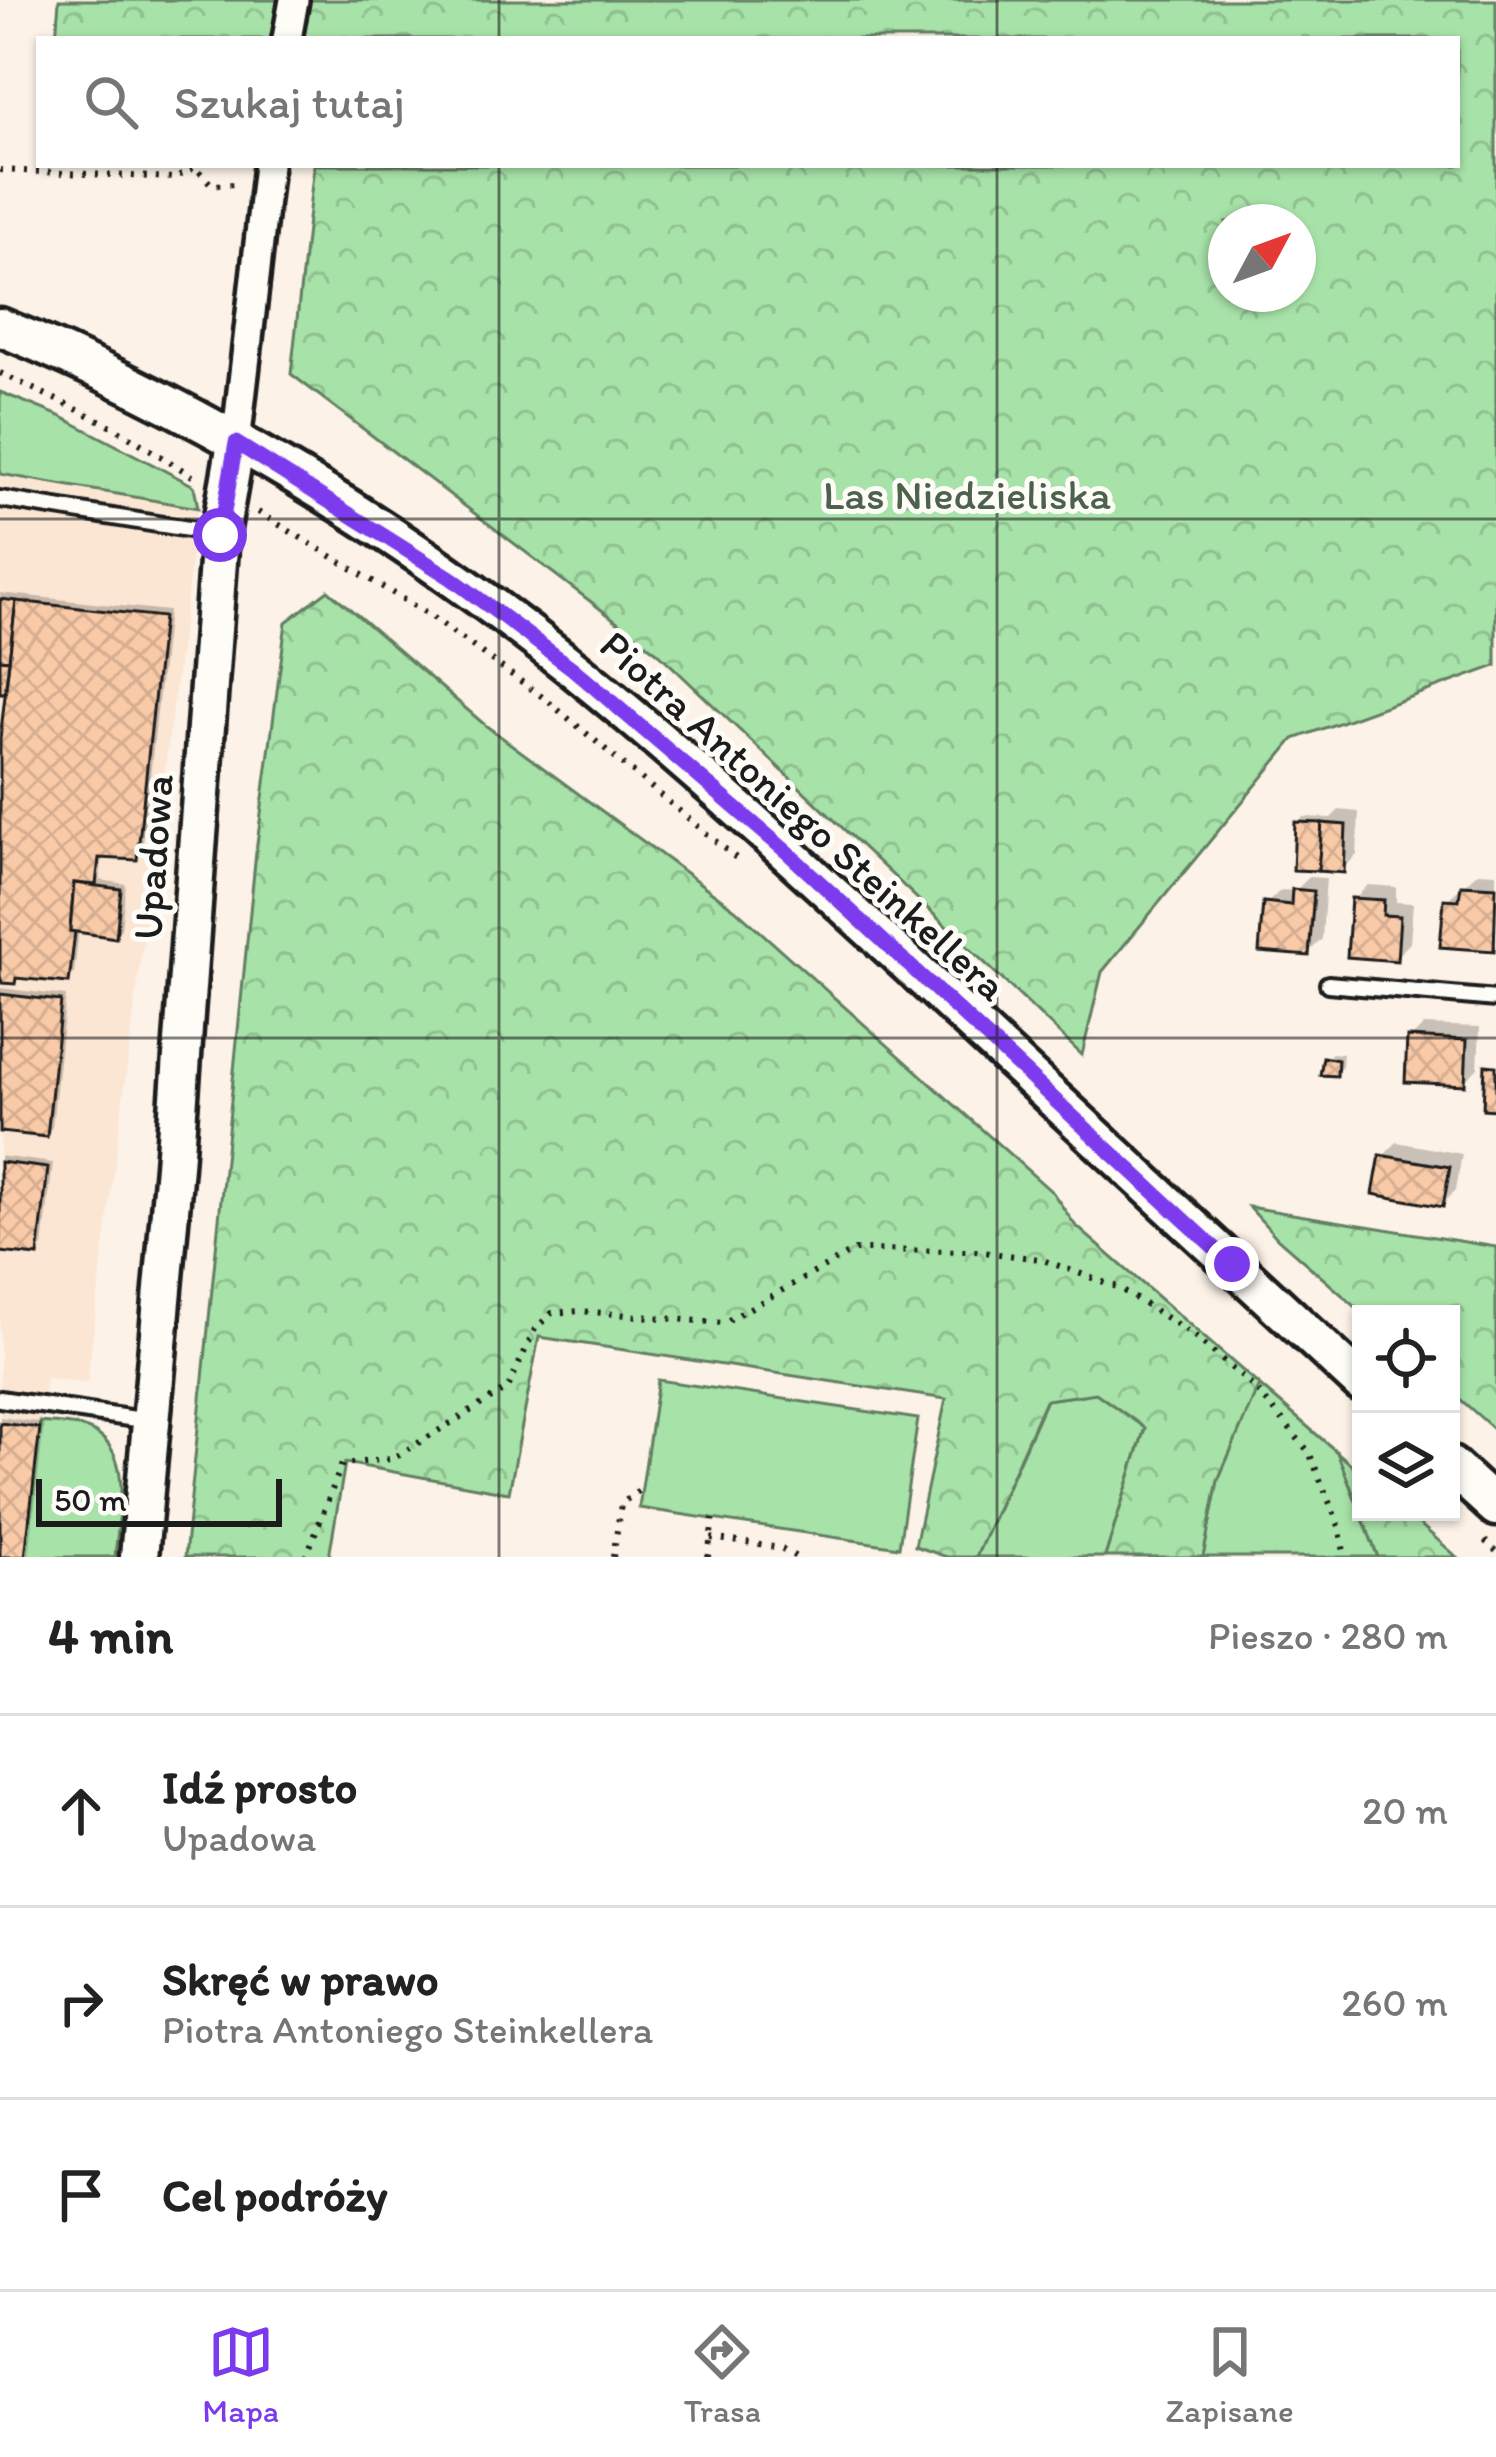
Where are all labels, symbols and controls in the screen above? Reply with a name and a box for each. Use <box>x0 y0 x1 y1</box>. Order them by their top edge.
search box <box>36 36 1460 168</box>
icon: search <box>78 69 144 135</box>
text: Szukaj tutaj <box>174 75 405 129</box>
north arrow <box>1208 204 1316 312</box>
park label: Las Niedzieliska <box>823 469 1111 520</box>
route start <box>193 508 247 562</box>
street label: Piotra Antoniego Steinkellera <box>590 619 1017 1011</box>
street label: Upadowa <box>121 772 184 942</box>
route end <box>1205 1237 1259 1291</box>
map controls <box>1352 1305 1460 1521</box>
button: locate <box>1352 1305 1460 1413</box>
button: layers <box>1352 1413 1460 1521</box>
scale bar <box>36 1473 282 1526</box>
text: 50 m <box>54 1480 127 1519</box>
text: 4 min <box>48 1605 173 1666</box>
text: Pieszo · 280 m <box>1208 1612 1448 1659</box>
text: Idź prosto <box>162 1760 357 1814</box>
icon: ahead <box>48 1778 114 1844</box>
text: 20 m <box>1362 1787 1448 1834</box>
text: Upadowa <box>162 1814 316 1861</box>
text: Skręć w prawo <box>162 1952 439 2006</box>
icon: right <box>48 1970 114 2036</box>
text: 260 m <box>1341 1979 1448 2026</box>
text: Piotra Antoniego Steinkellera <box>162 2006 653 2053</box>
icon: arrive <box>48 2162 114 2228</box>
text: Cel podróży <box>162 2168 387 2222</box>
tab: Mapa <box>202 2319 279 2430</box>
tab: Trasa <box>684 2319 761 2430</box>
tab: Zapisane <box>1166 2319 1294 2430</box>

